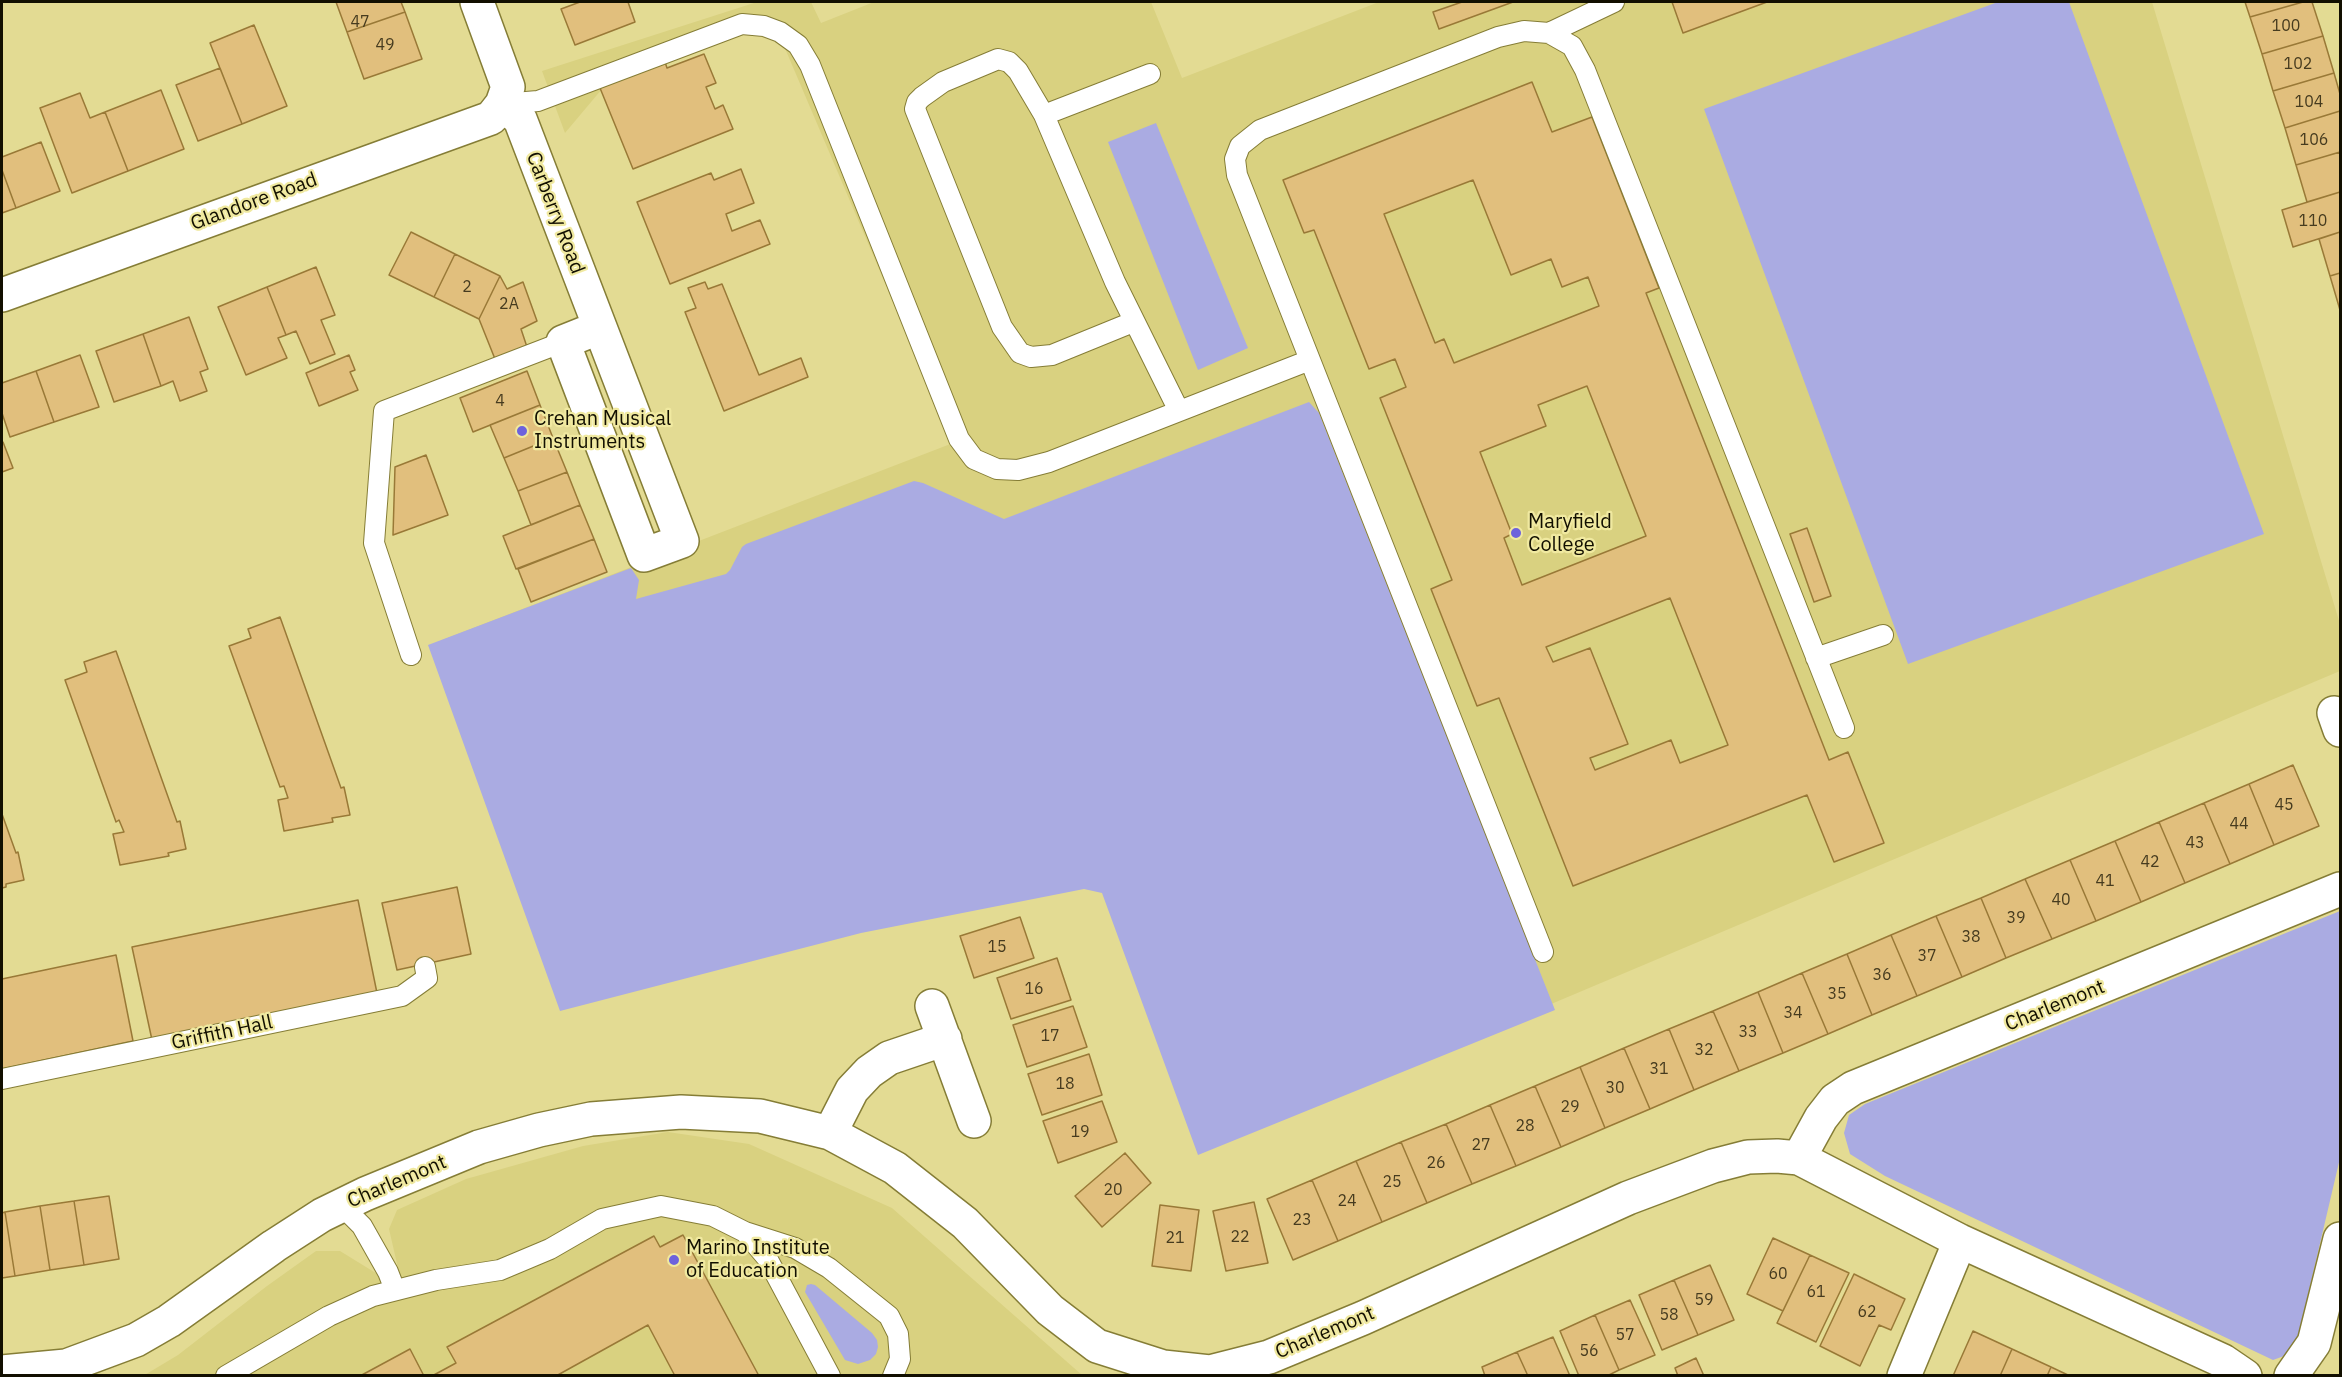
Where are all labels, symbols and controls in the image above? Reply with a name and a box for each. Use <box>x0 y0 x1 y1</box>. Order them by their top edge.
house number: 47 <box>350 12 370 32</box>
house number: 100 <box>2272 16 2300 36</box>
house number: 49 <box>375 35 395 55</box>
house number: 102 <box>2284 54 2312 74</box>
house number: 104 <box>2295 92 2323 112</box>
house number: 106 <box>2300 130 2328 150</box>
street label: Carberry Road <box>521 149 589 277</box>
street label: Glandore Road <box>187 168 321 236</box>
house number: 110 <box>2299 211 2327 231</box>
house number: 2 <box>462 277 472 297</box>
house number: 2A <box>499 294 519 314</box>
house number: 4 <box>495 391 505 411</box>
place label: Crehan Musical Instruments <box>534 407 671 454</box>
marker: Crehan Musical Instruments <box>515 424 529 438</box>
place label: Maryfield College <box>1528 510 1612 557</box>
marker: Maryfield College <box>1509 526 1523 540</box>
house number: 45 <box>2274 795 2294 815</box>
house number: 44 <box>2229 814 2249 834</box>
house number: 43 <box>2185 833 2205 853</box>
house number: 42 <box>2140 852 2160 872</box>
house number: 41 <box>2095 871 2115 891</box>
house number: 40 <box>2051 890 2071 910</box>
house number: 39 <box>2006 908 2026 928</box>
house number: 38 <box>1961 927 1981 947</box>
house number: 15 <box>987 937 1007 957</box>
house number: 37 <box>1917 946 1937 966</box>
house number: 36 <box>1872 965 1892 985</box>
street label: Charlemont <box>2002 975 2108 1037</box>
house number: 16 <box>1024 979 1044 999</box>
house number: 35 <box>1827 984 1847 1004</box>
house number: 34 <box>1783 1003 1803 1023</box>
street label: Griffith Hall <box>169 1011 275 1055</box>
house number: 33 <box>1738 1022 1758 1042</box>
house number: 17 <box>1040 1026 1060 1046</box>
house number: 32 <box>1694 1040 1714 1060</box>
house number: 31 <box>1649 1059 1669 1079</box>
house number: 18 <box>1055 1074 1075 1094</box>
house number: 30 <box>1605 1078 1625 1098</box>
house number: 29 <box>1560 1097 1580 1117</box>
house number: 28 <box>1515 1116 1535 1136</box>
house number: 19 <box>1070 1122 1090 1142</box>
house number: 27 <box>1471 1135 1491 1155</box>
street label: Charlemont <box>344 1150 450 1214</box>
house number: 26 <box>1426 1153 1446 1173</box>
house number: 25 <box>1382 1172 1402 1192</box>
house number: 20 <box>1103 1180 1123 1200</box>
house number: 24 <box>1337 1191 1357 1211</box>
house number: 23 <box>1292 1210 1312 1230</box>
house number: 22 <box>1230 1227 1250 1247</box>
house number: 21 <box>1165 1228 1185 1248</box>
place label: Marino Institute of Education <box>686 1236 830 1283</box>
marker: Marino Institute of Education <box>667 1253 681 1267</box>
house number: 60 <box>1768 1264 1788 1284</box>
house number: 61 <box>1806 1282 1826 1302</box>
house number: 59 <box>1694 1290 1714 1310</box>
street label: Charlemont <box>1272 1301 1378 1365</box>
house number: 62 <box>1857 1302 1877 1322</box>
house number: 58 <box>1659 1305 1679 1325</box>
house number: 57 <box>1615 1325 1635 1345</box>
house number: 56 <box>1579 1341 1599 1361</box>

